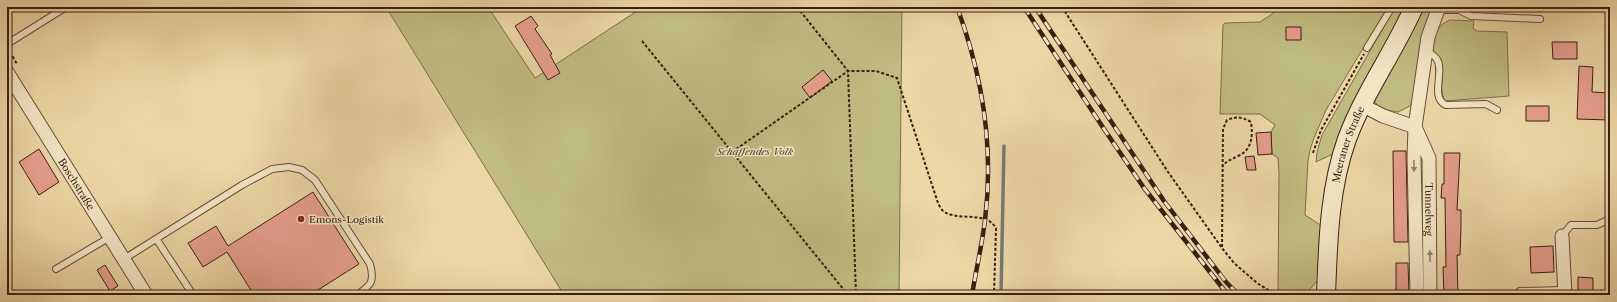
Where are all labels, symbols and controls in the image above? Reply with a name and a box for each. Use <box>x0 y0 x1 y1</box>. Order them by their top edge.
street label: Meeraner Straße <box>1329 104 1368 184</box>
park label: Schaffendes Volk <box>716 145 794 158</box>
street label: Boschstraße <box>55 156 98 213</box>
one-way arrow <box>1411 160 1417 173</box>
street label: Tunnelweg <box>1422 183 1436 237</box>
place label: Emons-Logistik <box>309 213 385 226</box>
marker: Emons-Logistik <box>296 214 306 224</box>
one-way arrow <box>1427 249 1433 262</box>

